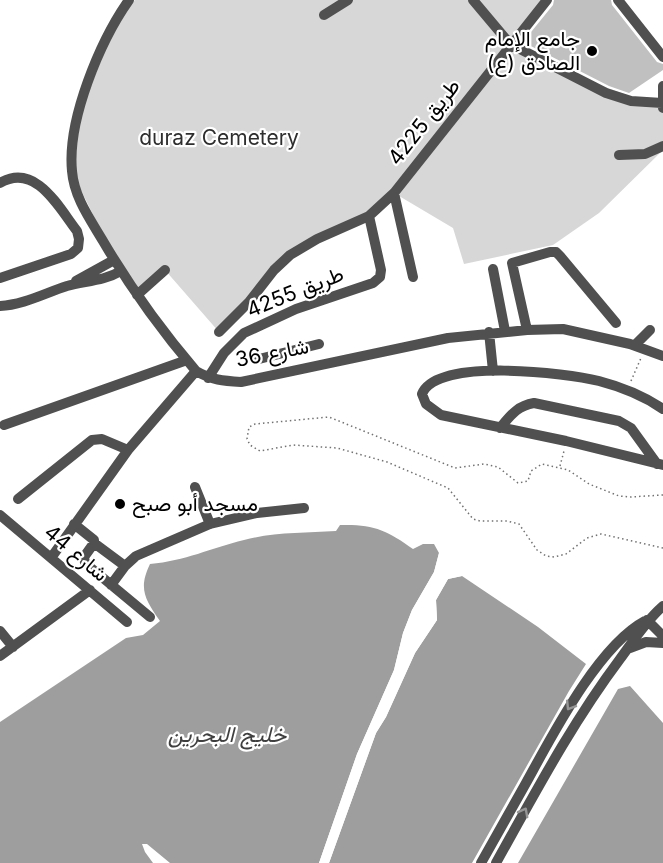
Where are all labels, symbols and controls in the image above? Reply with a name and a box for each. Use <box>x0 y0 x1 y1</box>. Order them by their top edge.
place label: جامع الإمام الصادق (ع) <box>485 26 580 77</box>
marker: جامع الإمام الصادق (ع) <box>585 44 599 58</box>
street label: طريق 4225 <box>382 74 466 170</box>
park label: duraz Cemetery <box>139 125 299 150</box>
street label: طريق 4255 <box>243 261 347 323</box>
street label: شارع 36 <box>233 333 311 374</box>
place label: مسجد أبو صبح <box>132 491 258 518</box>
marker: مسجد أبو صبح <box>113 497 127 511</box>
street label: شارع 44 <box>38 519 113 588</box>
one-way arrow <box>566 700 578 710</box>
water label: خليج البحرين <box>168 721 287 750</box>
one-way arrow <box>517 808 528 818</box>

